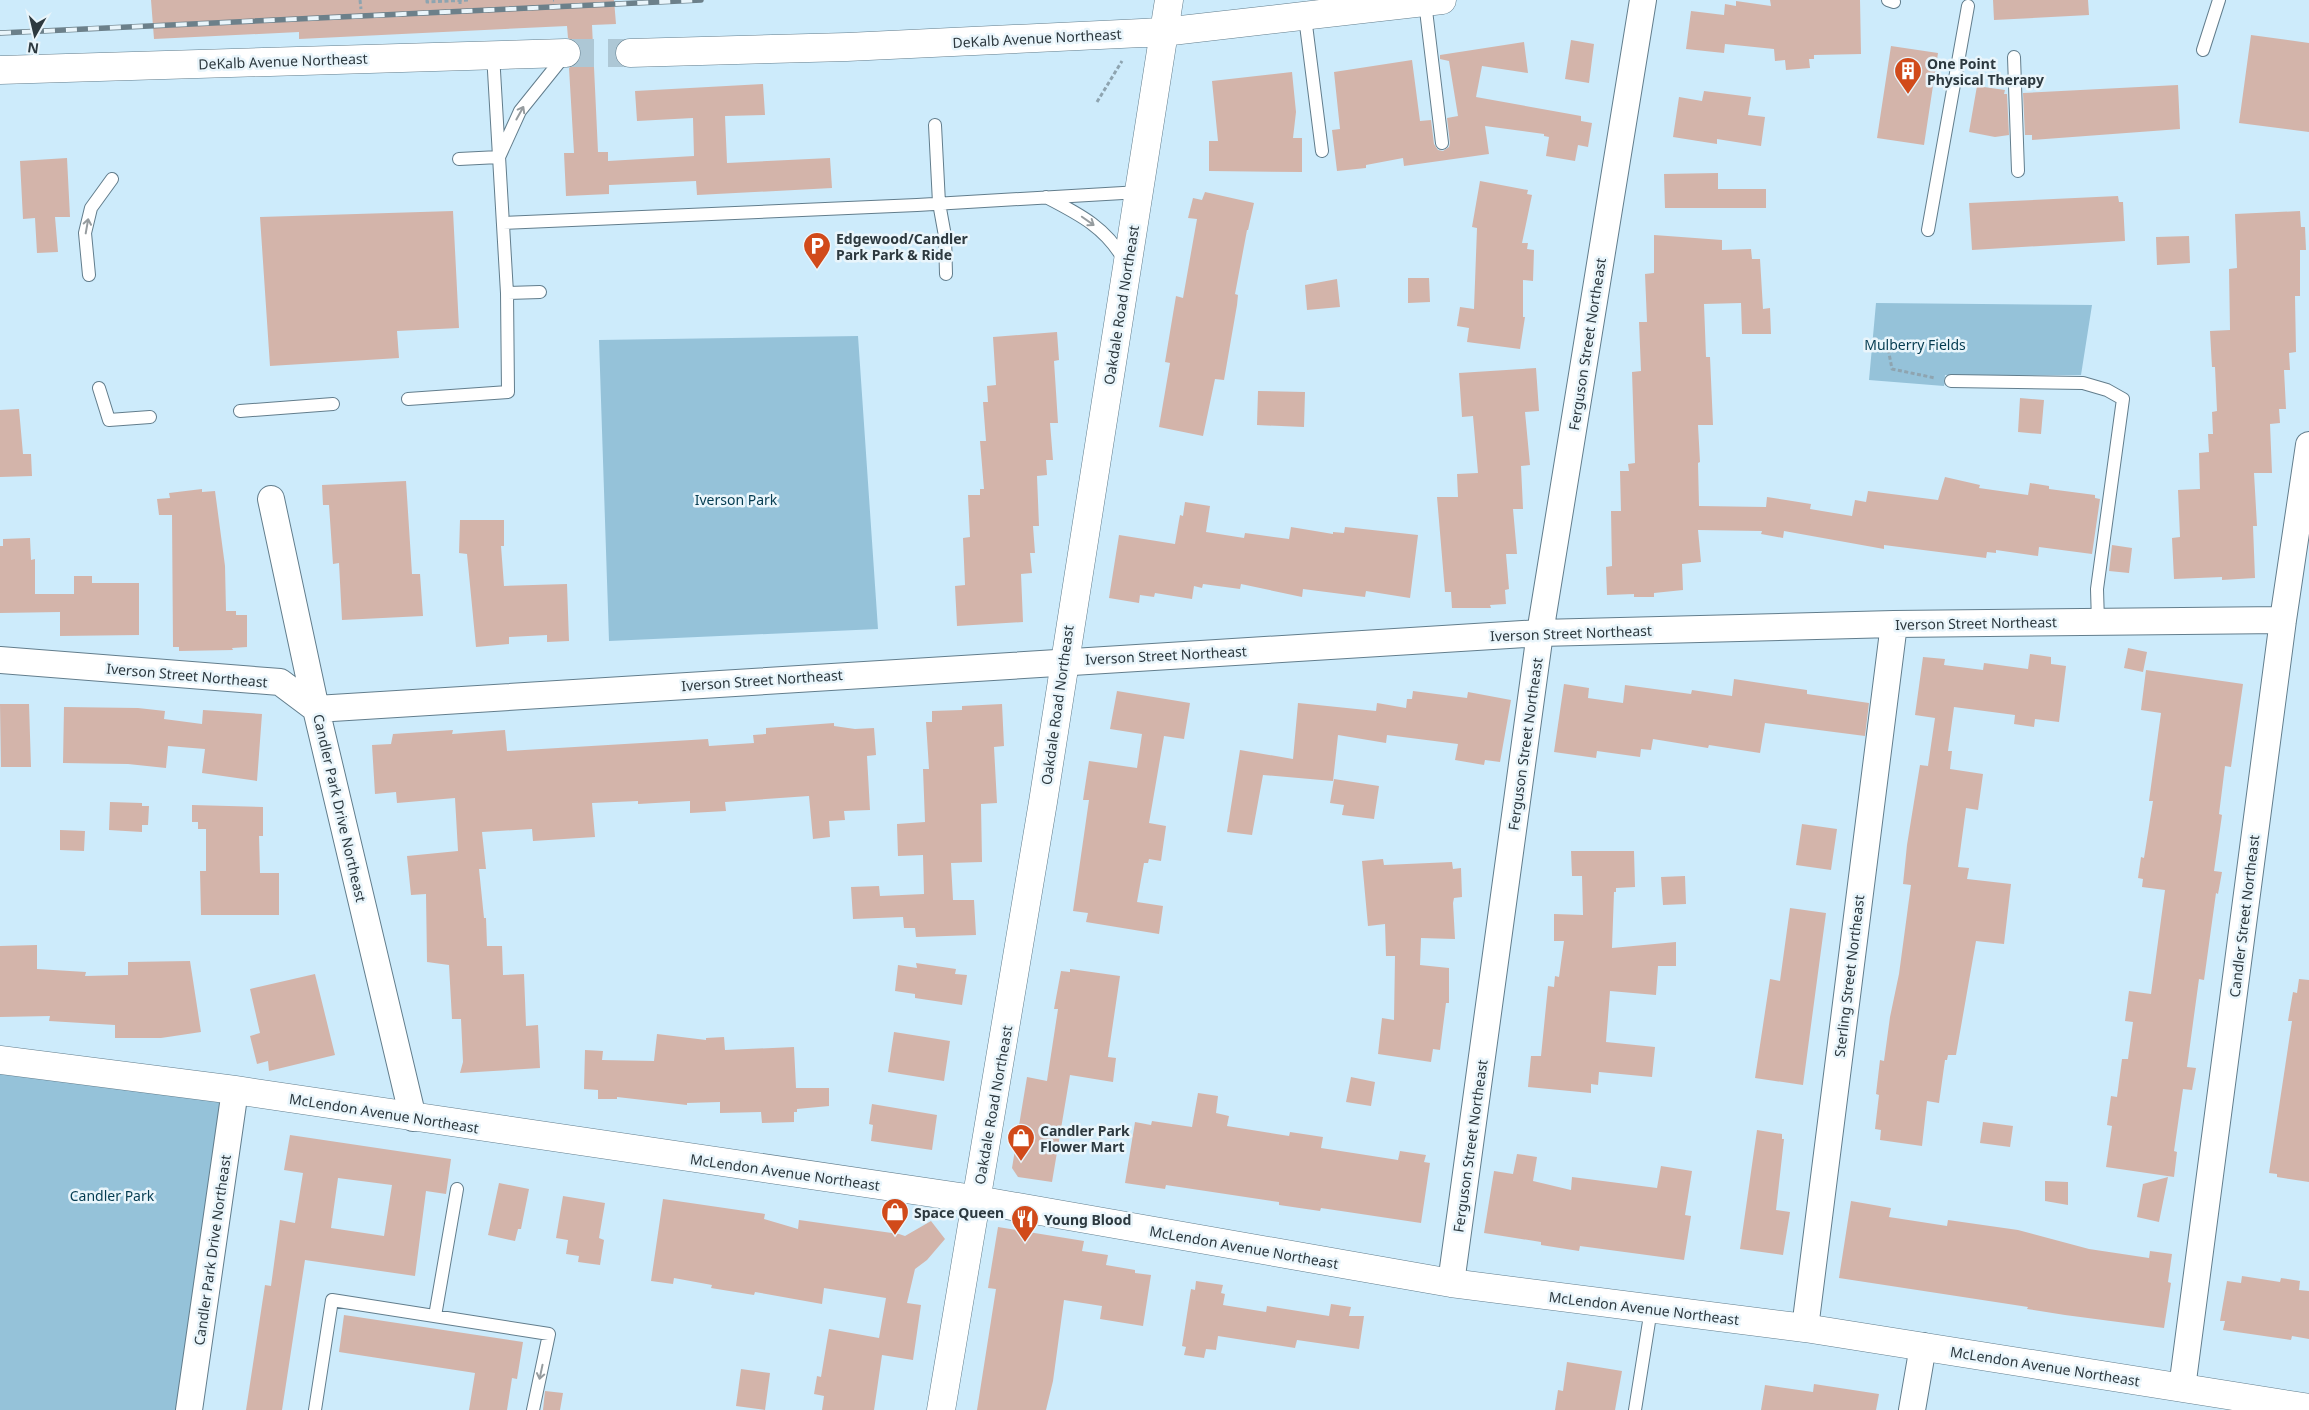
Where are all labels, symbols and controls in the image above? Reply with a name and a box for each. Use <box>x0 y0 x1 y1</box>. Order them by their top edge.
north arrow <box>10 10 60 60</box>
street label: DeKalb Avenue Northeast <box>952 24 1122 52</box>
text: N <box>26 38 40 59</box>
street label: DeKalb Avenue Northeast <box>198 49 368 73</box>
place label: One Point Physical Therapy <box>1927 54 2044 89</box>
building icon: One Point Physical Therapy <box>1893 56 1923 95</box>
one-way arrow <box>516 106 525 121</box>
one-way arrow <box>1081 216 1095 226</box>
one-way arrow <box>83 219 93 235</box>
street label: Oakdale Road Northeast <box>1099 224 1143 386</box>
place label: Edgewood/Candler Park Park & Ride <box>836 229 969 264</box>
parking icon: Edgewood/Candler Park Park & Ride <box>802 231 832 270</box>
street label: Ferguson Street Northeast <box>1564 256 1610 432</box>
park label: Mulberry Fields <box>1864 335 1966 354</box>
park label: Iverson Park <box>695 490 778 509</box>
street label: Iverson Street Northeast <box>1895 612 2057 634</box>
street label: Iverson Street Northeast <box>1490 621 1652 645</box>
street label: Oakdale Road Northeast <box>1036 624 1078 786</box>
street label: Iverson Street Northeast <box>1085 641 1247 669</box>
street label: Ferguson Street Northeast <box>1503 656 1547 832</box>
street label: Iverson Street Northeast <box>106 658 268 692</box>
street label: Iverson Street Northeast <box>681 665 843 695</box>
street label: Candler Park Drive Northeast <box>309 712 371 904</box>
street label: Candler Street Northeast <box>2225 834 2263 998</box>
street label: Sterling Street Northeast <box>1830 894 1868 1058</box>
street label: Oakdale Road Northeast <box>970 1024 1016 1186</box>
street label: Ferguson Street Northeast <box>1448 1058 1492 1234</box>
street label: McLendon Avenue Northeast <box>288 1089 480 1137</box>
place label: Candler Park Flower Mart <box>1040 1121 1130 1156</box>
shop icon: Candler Park Flower Mart <box>1006 1123 1036 1162</box>
street label: McLendon Avenue Northeast <box>689 1149 881 1195</box>
street label: Candler Park Drive Northeast <box>189 1153 235 1347</box>
park label: Candler Park <box>70 1186 155 1205</box>
shop icon: Space Queen <box>880 1197 910 1236</box>
place label: Space Queen <box>914 1203 1004 1222</box>
restaurant icon: Young Blood <box>1010 1204 1040 1243</box>
place label: Young Blood <box>1044 1210 1131 1229</box>
street label: McLendon Avenue Northeast <box>1148 1221 1340 1273</box>
street label: McLendon Avenue Northeast <box>1548 1287 1740 1329</box>
street label: McLendon Avenue Northeast <box>1949 1342 2141 1390</box>
one-way arrow <box>536 1364 545 1380</box>

